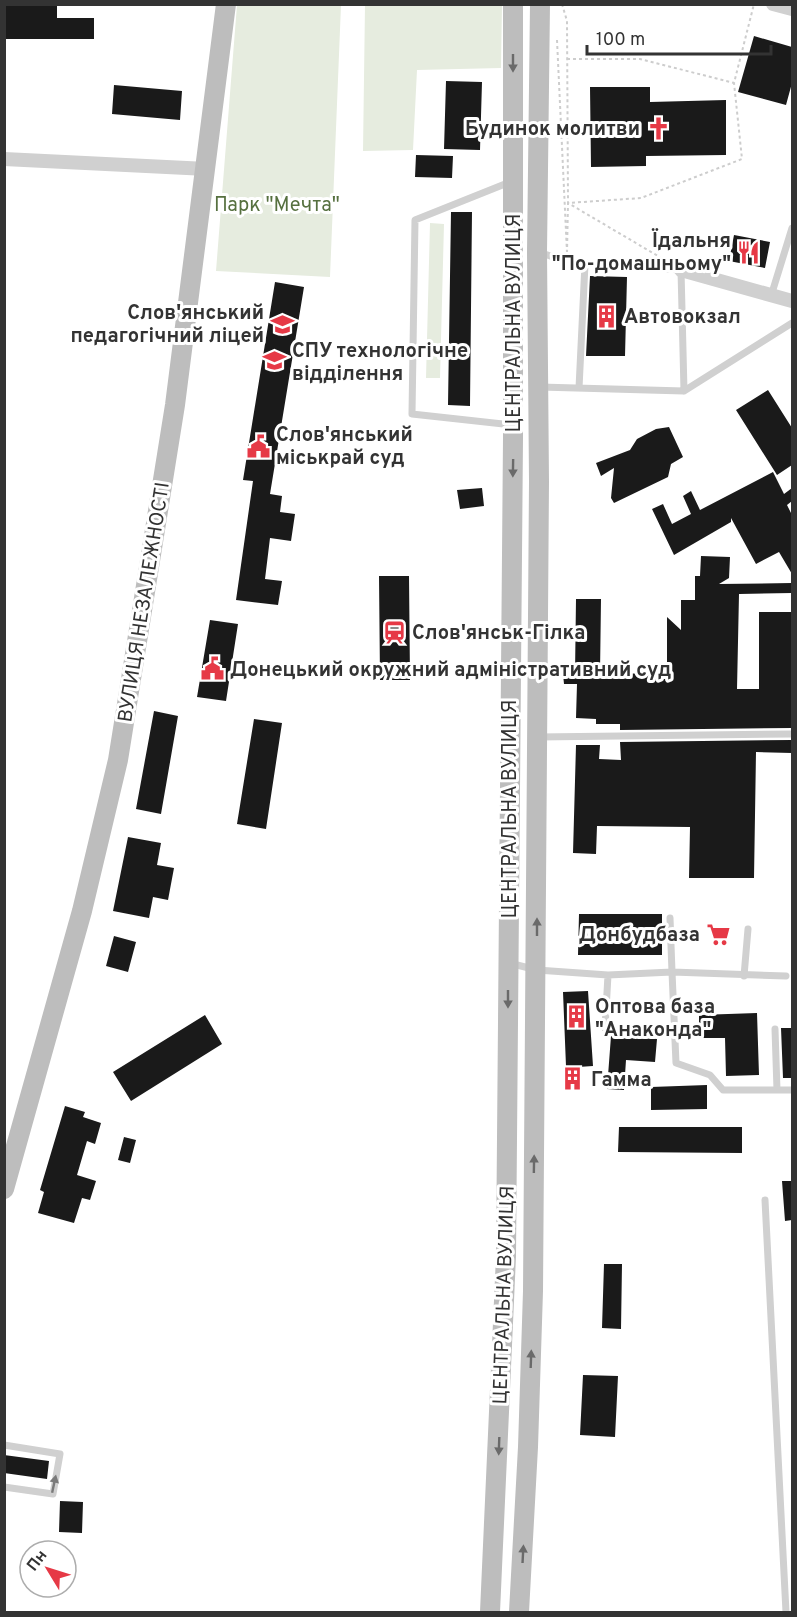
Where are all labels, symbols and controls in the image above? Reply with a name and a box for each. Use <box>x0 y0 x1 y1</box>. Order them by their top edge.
scale bar <box>587 18 772 56</box>
text: 100 m <box>596 29 645 52</box>
one-way arrow <box>508 53 518 72</box>
church icon: Будинок молитви <box>645 115 671 141</box>
place label: Будинок молитви <box>465 117 640 143</box>
park label: Парк "Мечта" <box>214 193 340 219</box>
street label: ЦЕНТРАЛЬНА ВУЛИЦЯ <box>502 213 528 433</box>
place label: Їдальня "По-домашньому" <box>552 228 731 278</box>
restaurant icon: Їдальня "По-домашньому" <box>736 239 762 265</box>
place label: Слов'янський педагогічний ліцей <box>70 301 264 350</box>
building icon: Автовокзал <box>593 303 619 329</box>
place label: Автовокзал <box>624 305 741 331</box>
school or university icon: Слов'янський педагогічний ліцей <box>269 311 295 337</box>
place label: СПУ технологічне відділення <box>292 339 468 388</box>
school or university icon: СПУ технологічне відділення <box>261 348 287 374</box>
place label: Слов'янський міськрай суд <box>276 423 413 472</box>
public building icon: Слов'янський міськрай суд <box>245 433 271 459</box>
one-way arrow <box>508 458 518 477</box>
street label: ВУЛИЦЯ НЕЗАЛЕЖНОСТІ <box>113 480 177 724</box>
station icon: Слов'янськ-Гілка <box>381 619 407 645</box>
place label: Слов'янськ-Гілка <box>412 621 585 647</box>
public building icon: Донецький окружний адміністративний суд <box>199 656 225 682</box>
place label: Донецький окружний адміністративний суд <box>230 658 671 684</box>
street label: ЦЕНТРАЛЬНА ВУЛИЦЯ <box>498 699 524 919</box>
one-way arrow <box>532 918 542 937</box>
supermarket icon: Донбудбаза <box>705 921 731 947</box>
place label: Донбудбаза <box>579 923 700 949</box>
one-way arrow <box>503 989 513 1008</box>
place label: Оптова база "Анаконда" <box>595 995 715 1044</box>
building icon: Оптова база "Анаконда" <box>564 1004 590 1030</box>
building icon: Гамма <box>560 1066 586 1092</box>
place label: Гамма <box>591 1068 652 1094</box>
one-way arrow <box>529 1155 539 1174</box>
street label: ЦЕНТРАЛЬНА ВУЛИЦЯ <box>488 1185 522 1405</box>
one-way arrow <box>526 1350 536 1369</box>
one-way arrow <box>494 1436 503 1455</box>
one-way arrow <box>50 1474 59 1493</box>
north arrow <box>18 1539 78 1599</box>
one-way arrow <box>518 1545 527 1564</box>
text: Пн <box>23 1546 52 1576</box>

